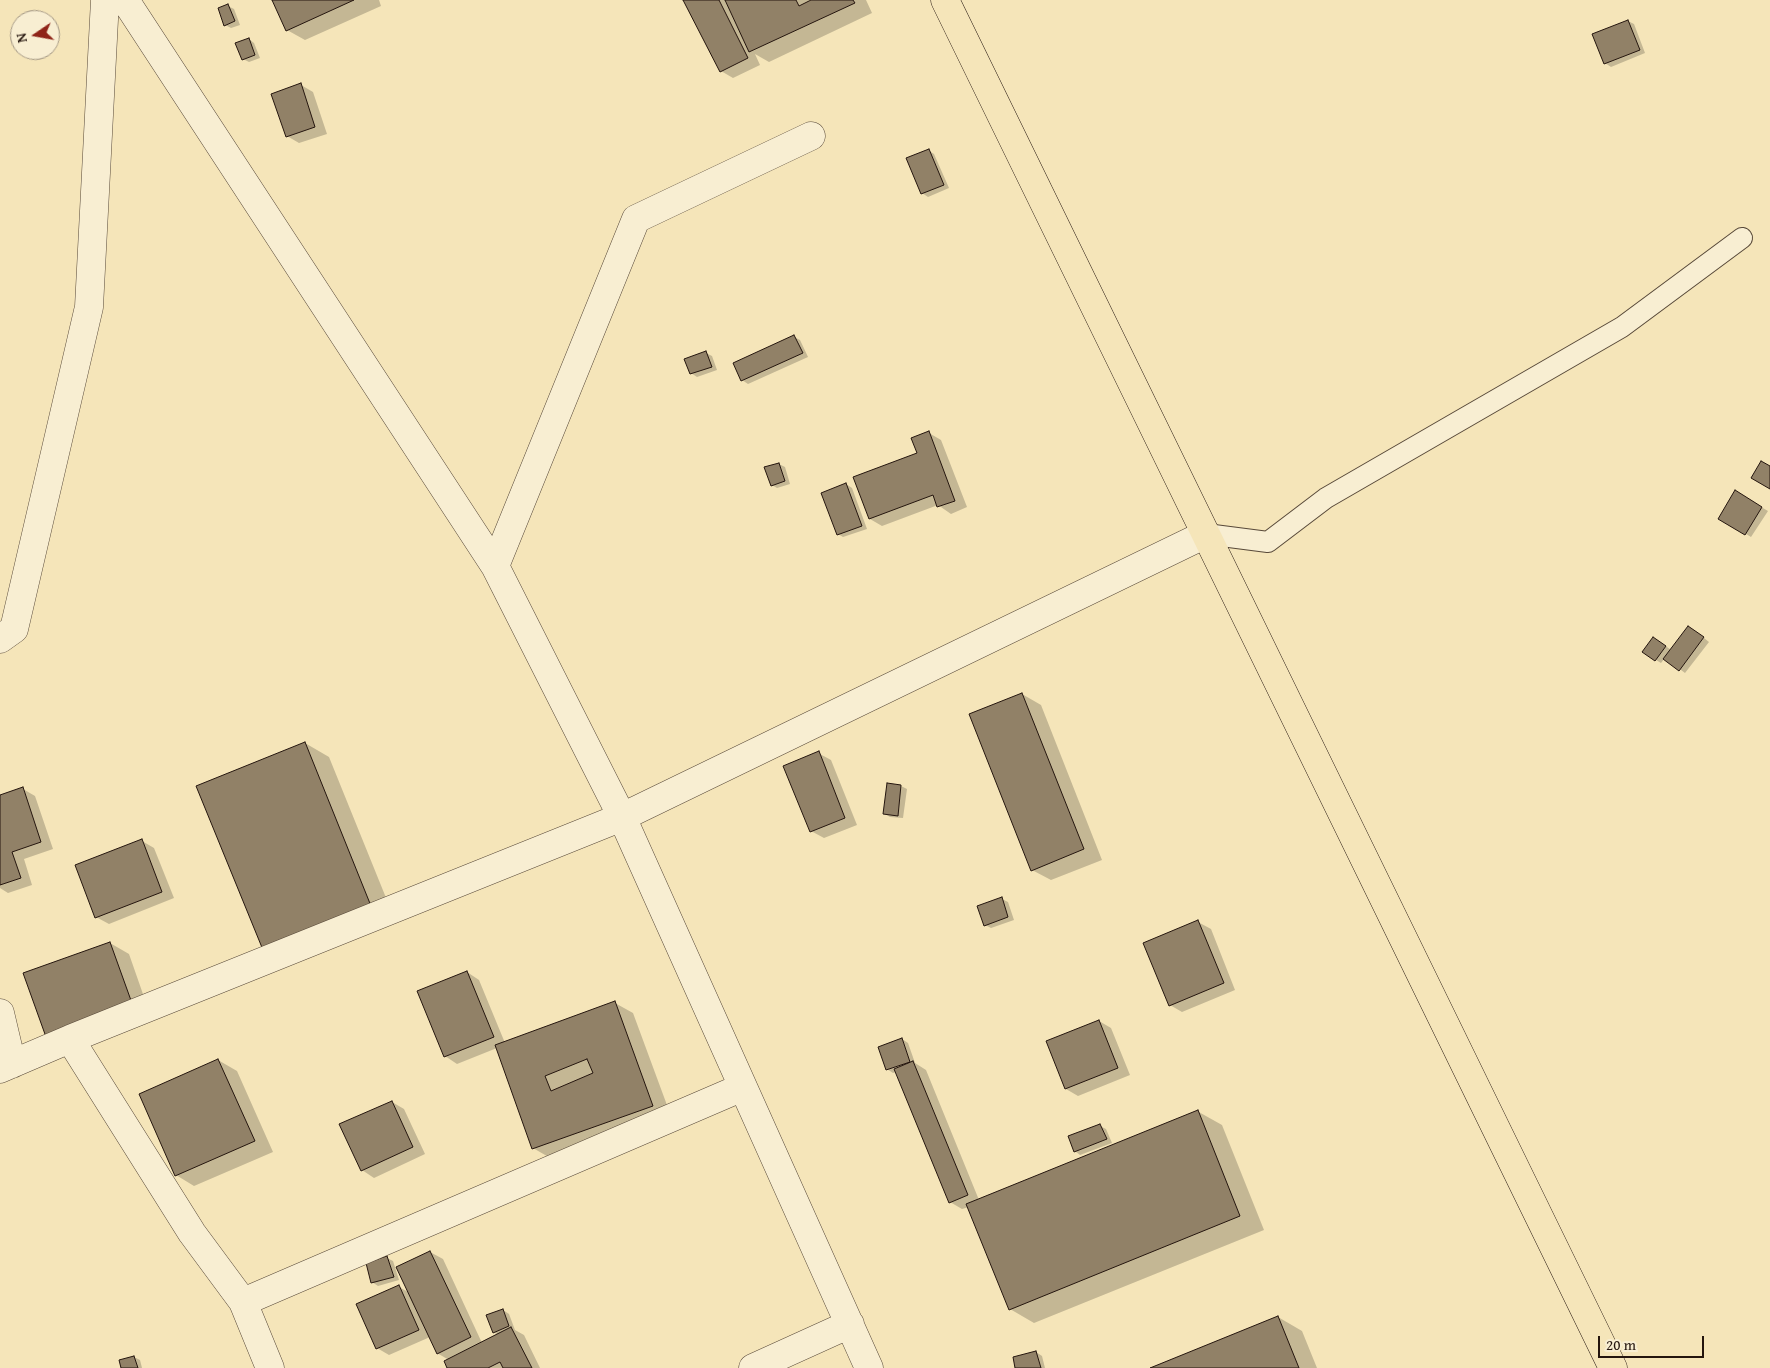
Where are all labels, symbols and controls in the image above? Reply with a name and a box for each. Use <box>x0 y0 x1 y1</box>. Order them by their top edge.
north arrow <box>10 10 60 60</box>
text: N <box>11 31 32 45</box>
scale bar <box>1600 1326 1706 1358</box>
text: 20 m <box>1606 1334 1636 1355</box>

